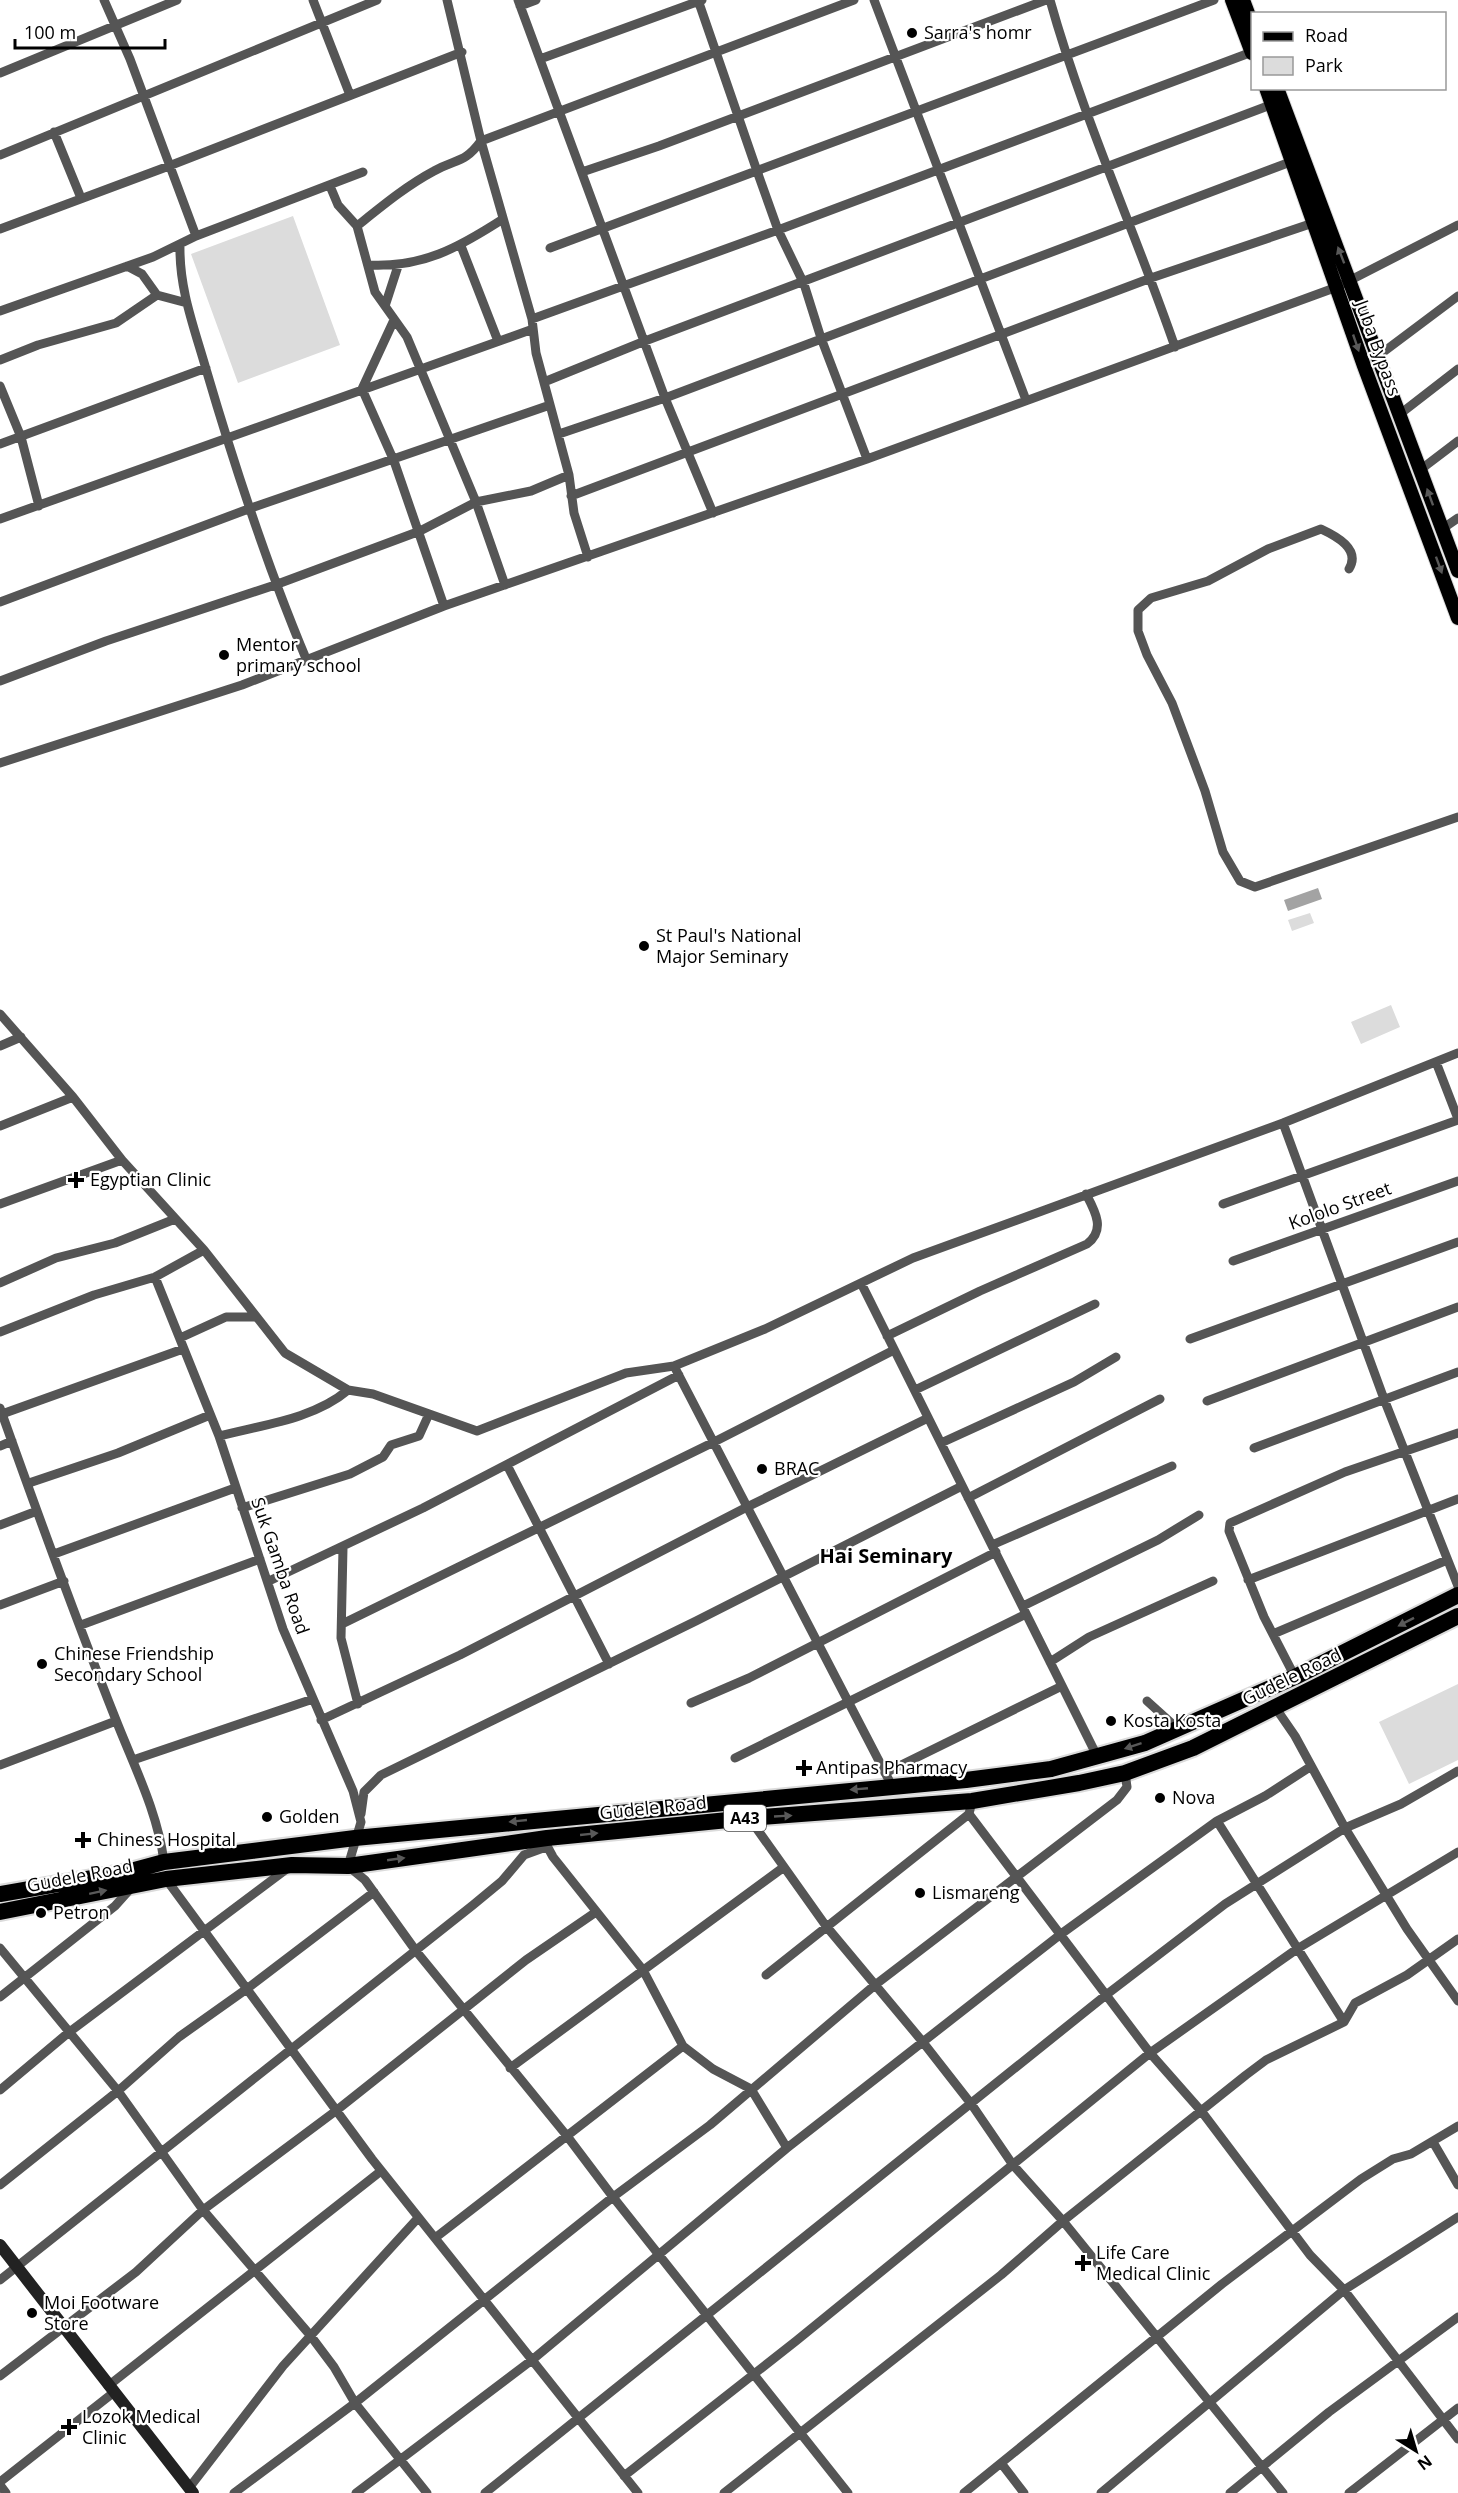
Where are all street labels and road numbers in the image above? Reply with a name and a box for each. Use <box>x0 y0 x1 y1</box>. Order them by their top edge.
street label: Juba Bypass <box>1350 295 1407 399</box>
street label: Kololo Street <box>1285 1175 1394 1235</box>
street label: Suk Gamba Road <box>246 1494 316 1637</box>
street label: Gudele Road <box>1238 1642 1345 1710</box>
street label: Gudele Road <box>598 1789 708 1825</box>
road number: A43 <box>724 1805 766 1831</box>
street label: Gudele Road <box>25 1853 135 1897</box>

